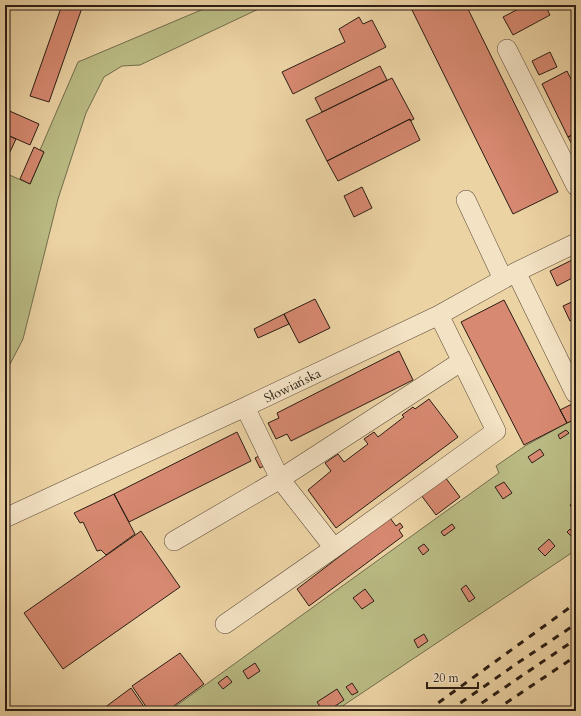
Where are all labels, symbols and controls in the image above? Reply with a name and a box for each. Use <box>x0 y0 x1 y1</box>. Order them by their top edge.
street label: Słowiańska <box>261 364 324 407</box>
scale bar <box>427 664 478 690</box>
text: 20 m <box>433 670 460 686</box>

